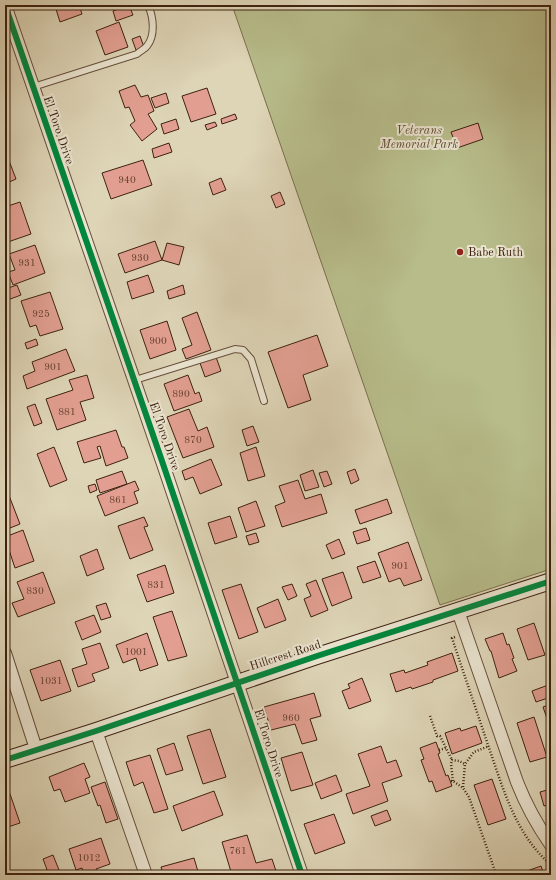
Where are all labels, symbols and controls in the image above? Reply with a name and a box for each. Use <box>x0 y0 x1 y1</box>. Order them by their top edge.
street label: El Toro Drive <box>41 95 76 167</box>
park label: Veterans Memorial Park <box>379 125 458 151</box>
house number: 940 <box>118 175 136 185</box>
marker: Babe Ruth <box>455 247 465 257</box>
place label: Babe Ruth <box>468 247 523 259</box>
house number: 930 <box>131 253 149 263</box>
house number: 931 <box>18 258 36 268</box>
house number: 925 <box>32 309 50 319</box>
house number: 900 <box>149 336 167 346</box>
house number: 901 <box>44 362 62 372</box>
house number: 890 <box>172 389 190 399</box>
street label: El Toro Drive <box>147 401 182 473</box>
house number: 881 <box>58 407 76 417</box>
house number: 870 <box>184 435 202 445</box>
house number: 861 <box>109 495 127 505</box>
house number: 901 <box>391 561 409 571</box>
house number: 831 <box>147 580 165 590</box>
house number: 830 <box>26 586 44 596</box>
street label: Hillcrest Road <box>248 639 323 673</box>
house number: 1001 <box>124 647 148 657</box>
house number: 1031 <box>39 676 63 686</box>
street label: El Toro Drive <box>251 707 285 780</box>
house number: 960 <box>282 713 300 723</box>
house number: 761 <box>229 846 247 856</box>
house number: 1012 <box>77 853 101 863</box>

